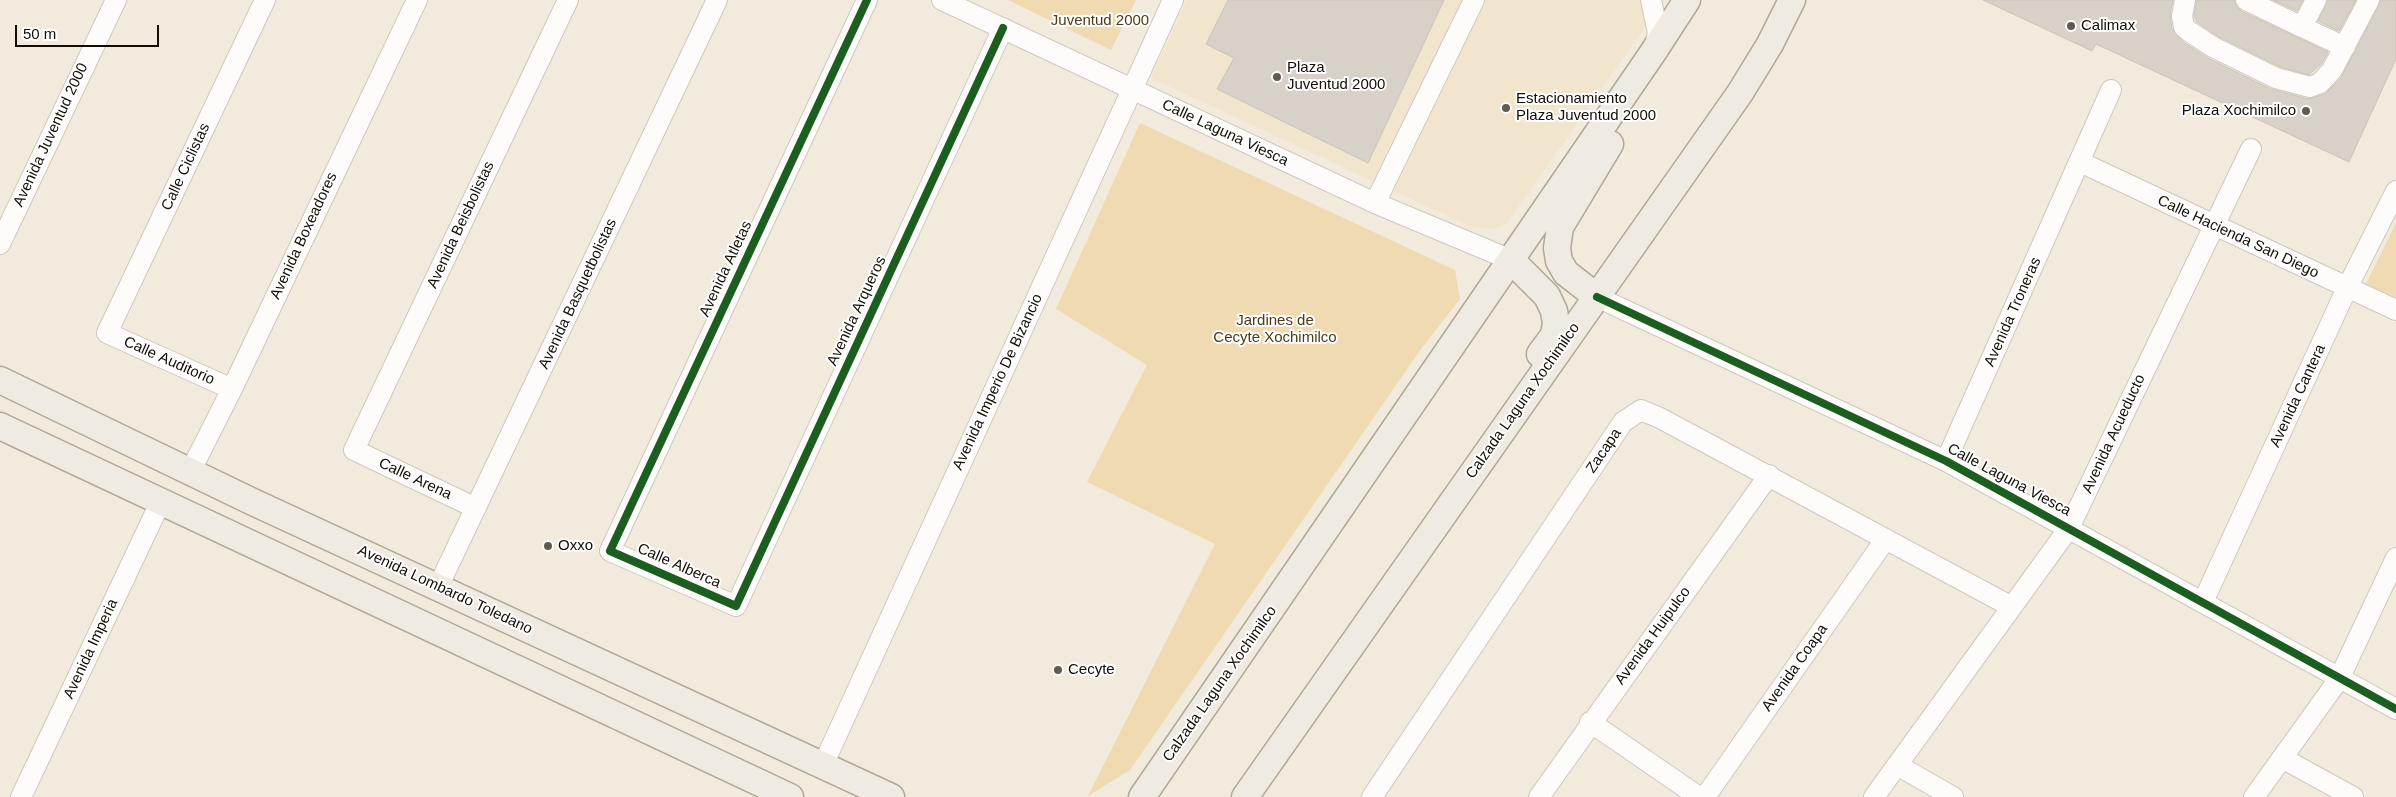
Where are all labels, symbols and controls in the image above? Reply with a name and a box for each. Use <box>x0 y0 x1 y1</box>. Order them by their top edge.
park label: Juventud 2000 <box>1051 12 1149 30</box>
scale bar <box>18 15 161 47</box>
place label: Calimax <box>2081 17 2135 35</box>
marker: Calimax <box>2065 20 2077 32</box>
text: 50 m <box>23 25 56 42</box>
place label: Plaza Juventud 2000 <box>1287 59 1385 94</box>
street label: Avenida Juventud 2000 <box>10 60 92 210</box>
marker: Plaza Juventud 2000 <box>1271 71 1283 83</box>
place label: Estacionamiento Plaza Juventud 2000 <box>1516 90 1656 125</box>
street label: Calle Laguna Viesca <box>1159 96 1291 170</box>
marker: Estacionamiento Plaza Juventud 2000 <box>1500 102 1512 114</box>
place label: Plaza Xochimilco <box>2182 102 2296 120</box>
marker: Plaza Xochimilco <box>2300 105 2312 117</box>
street label: Calle Ciclistas <box>158 121 214 213</box>
street label: Avenida Beisbolistas <box>424 159 498 291</box>
street label: Avenida Boxeadores <box>267 170 341 302</box>
street label: Calle Hacienda San Diego <box>2154 192 2322 282</box>
street label: Avenida Basquetbolistas <box>535 216 621 372</box>
street label: Avenida Atletas <box>696 218 756 320</box>
street label: Avenida Arqueros <box>824 253 890 369</box>
street label: Avenida Troneras <box>1981 255 2045 369</box>
street label: Avenida Imperio De Bizancio <box>949 291 1047 473</box>
park label: Jardines de Cecyte Xochimilco <box>1213 312 1337 347</box>
street label: Calzada Laguna Xochimilco <box>1462 320 1584 482</box>
street label: Calle Auditorio <box>121 333 217 389</box>
street label: Avenida Cantera <box>2266 342 2330 450</box>
street label: Avenida Acueducto <box>2079 372 2149 496</box>
street label: Zacapa <box>1583 425 1625 477</box>
street label: Calle Laguna Viesca <box>1944 440 2074 520</box>
street label: Calle Arena <box>376 454 454 504</box>
place label: Oxxo <box>558 537 593 555</box>
marker: Oxxo <box>542 540 554 552</box>
street label: Calle Alberca <box>635 540 723 592</box>
street label: Avenida Lombardo Toledano <box>355 542 535 638</box>
street label: Avenida Huipulco <box>1611 584 1695 688</box>
street label: Avenida Imperia <box>60 596 122 702</box>
street label: Calzada Laguna Xochimilco <box>1159 603 1281 765</box>
street label: Avenida Coapa <box>1758 621 1832 715</box>
place label: Cecyte <box>1068 661 1115 679</box>
marker: Cecyte <box>1052 664 1064 676</box>

